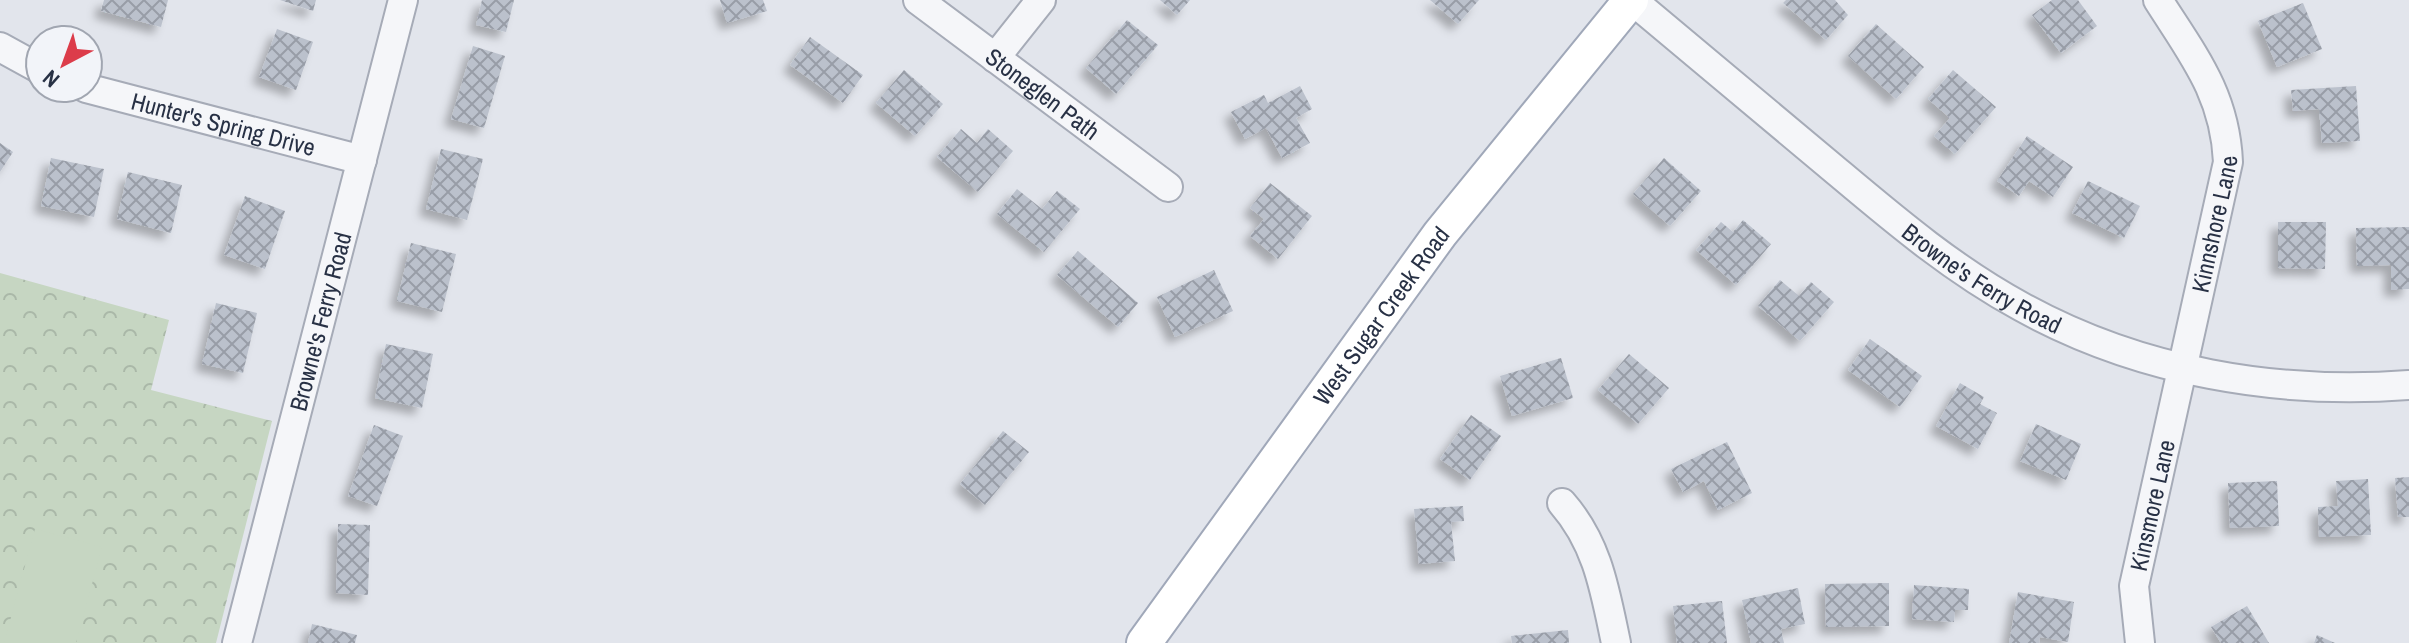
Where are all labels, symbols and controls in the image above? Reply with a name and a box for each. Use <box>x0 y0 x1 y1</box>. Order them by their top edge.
north arrow <box>24 24 104 104</box>
street label: Stoneglen Path <box>979 40 1106 147</box>
text: N <box>36 63 66 95</box>
street label: Hunter's Spring Drive <box>128 85 319 163</box>
street label: Kinnshore Lane <box>2184 155 2244 295</box>
street label: Browne's Ferry Road <box>1896 216 2067 341</box>
street label: West Sugar Creek Road <box>1305 219 1456 411</box>
street label: Browne's Ferry Road <box>282 229 358 414</box>
street label: Kinsmore Lane <box>2122 437 2182 574</box>

